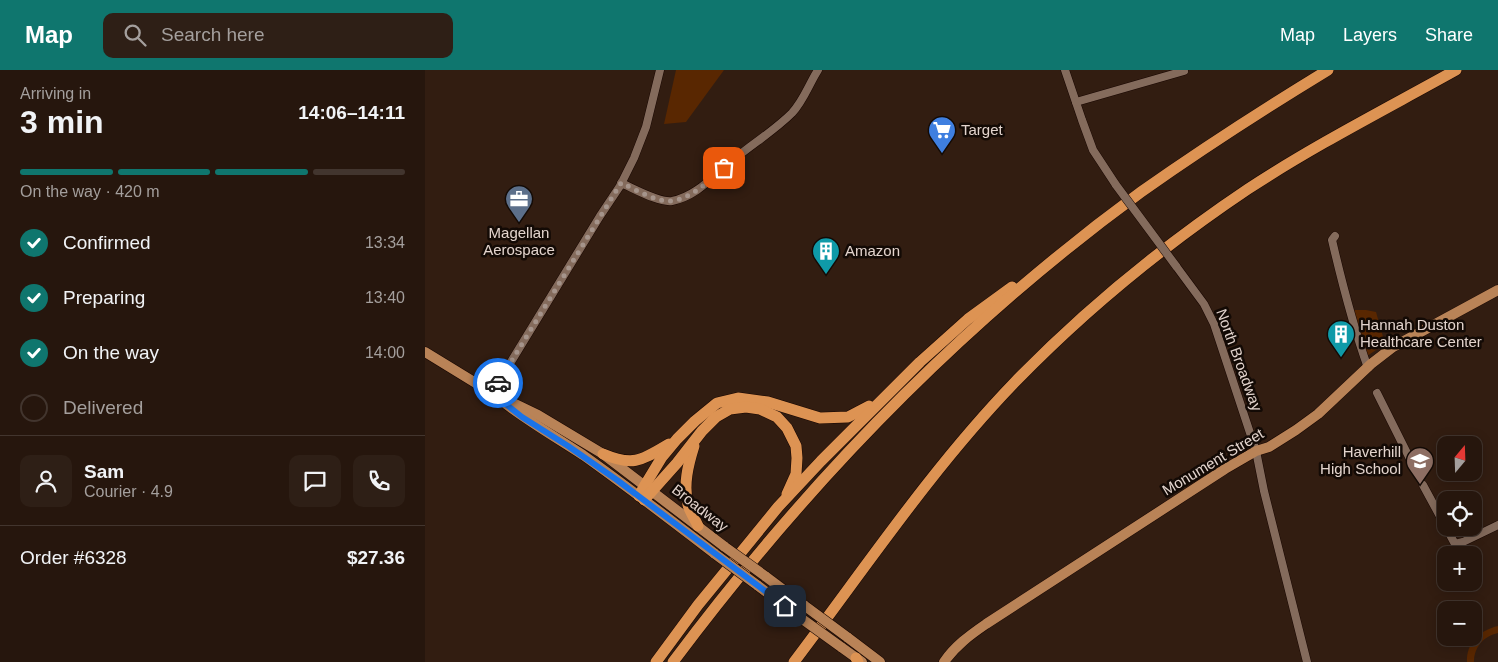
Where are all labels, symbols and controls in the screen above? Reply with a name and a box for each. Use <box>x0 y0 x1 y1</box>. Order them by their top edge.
search box <box>103 13 453 58</box>
text: Map <box>25 21 73 48</box>
icon: search <box>121 21 149 49</box>
text: Search here <box>161 24 265 45</box>
text: Map <box>1280 25 1315 45</box>
text: Layers <box>1343 25 1397 45</box>
text: Share <box>1425 25 1473 45</box>
text: Arriving in <box>20 85 91 102</box>
text: 14:06–14:11 <box>298 102 405 123</box>
text: 3 min <box>20 104 104 140</box>
supermarket icon: Target <box>927 115 957 154</box>
place label: Target <box>961 121 1004 138</box>
pin <box>703 147 745 189</box>
icon: bag <box>710 154 738 182</box>
text: On the way · 420 m <box>20 183 160 200</box>
office icon: Magellan Aerospace <box>504 184 534 223</box>
place label: Magellan Aerospace <box>483 224 555 258</box>
icon: check <box>20 229 48 257</box>
text: Confirmed <box>63 232 151 253</box>
text: 13:34 <box>365 234 405 251</box>
building icon: Amazon <box>811 236 841 275</box>
place label: Amazon <box>845 242 900 259</box>
icon: check <box>20 284 48 312</box>
text: Preparing <box>63 287 145 308</box>
text: 13:40 <box>365 289 405 306</box>
street label: North Broadway <box>1213 306 1266 414</box>
place label: Hannah Duston Healthcare Center <box>1360 316 1482 350</box>
building icon: Hannah Duston Healthcare Center <box>1326 319 1356 358</box>
icon: check <box>20 339 48 367</box>
text: On the way <box>63 342 159 363</box>
text: 14:00 <box>365 344 405 361</box>
courier <box>473 358 523 408</box>
icon: car <box>484 369 512 397</box>
text: Delivered <box>63 397 143 418</box>
street label: Monument Street <box>1159 424 1267 498</box>
north arrow <box>1437 436 1483 481</box>
map controls <box>1437 436 1482 646</box>
place label: Haverhill High School <box>1320 443 1401 477</box>
school or university icon: Haverhill High School <box>1405 446 1435 485</box>
button: person <box>20 455 72 507</box>
button: chat <box>289 455 341 507</box>
button: phone <box>353 455 405 507</box>
text: Sam <box>84 461 124 482</box>
street label: Broadway <box>669 480 732 535</box>
text: Courier · 4.9 <box>84 483 173 500</box>
button: locate <box>1437 491 1482 536</box>
button: + <box>1437 546 1482 591</box>
text: Order #6328 <box>20 547 127 568</box>
text: $27.36 <box>347 547 405 568</box>
pin <box>764 585 806 627</box>
icon: home <box>771 592 799 620</box>
button: − <box>1437 601 1482 646</box>

